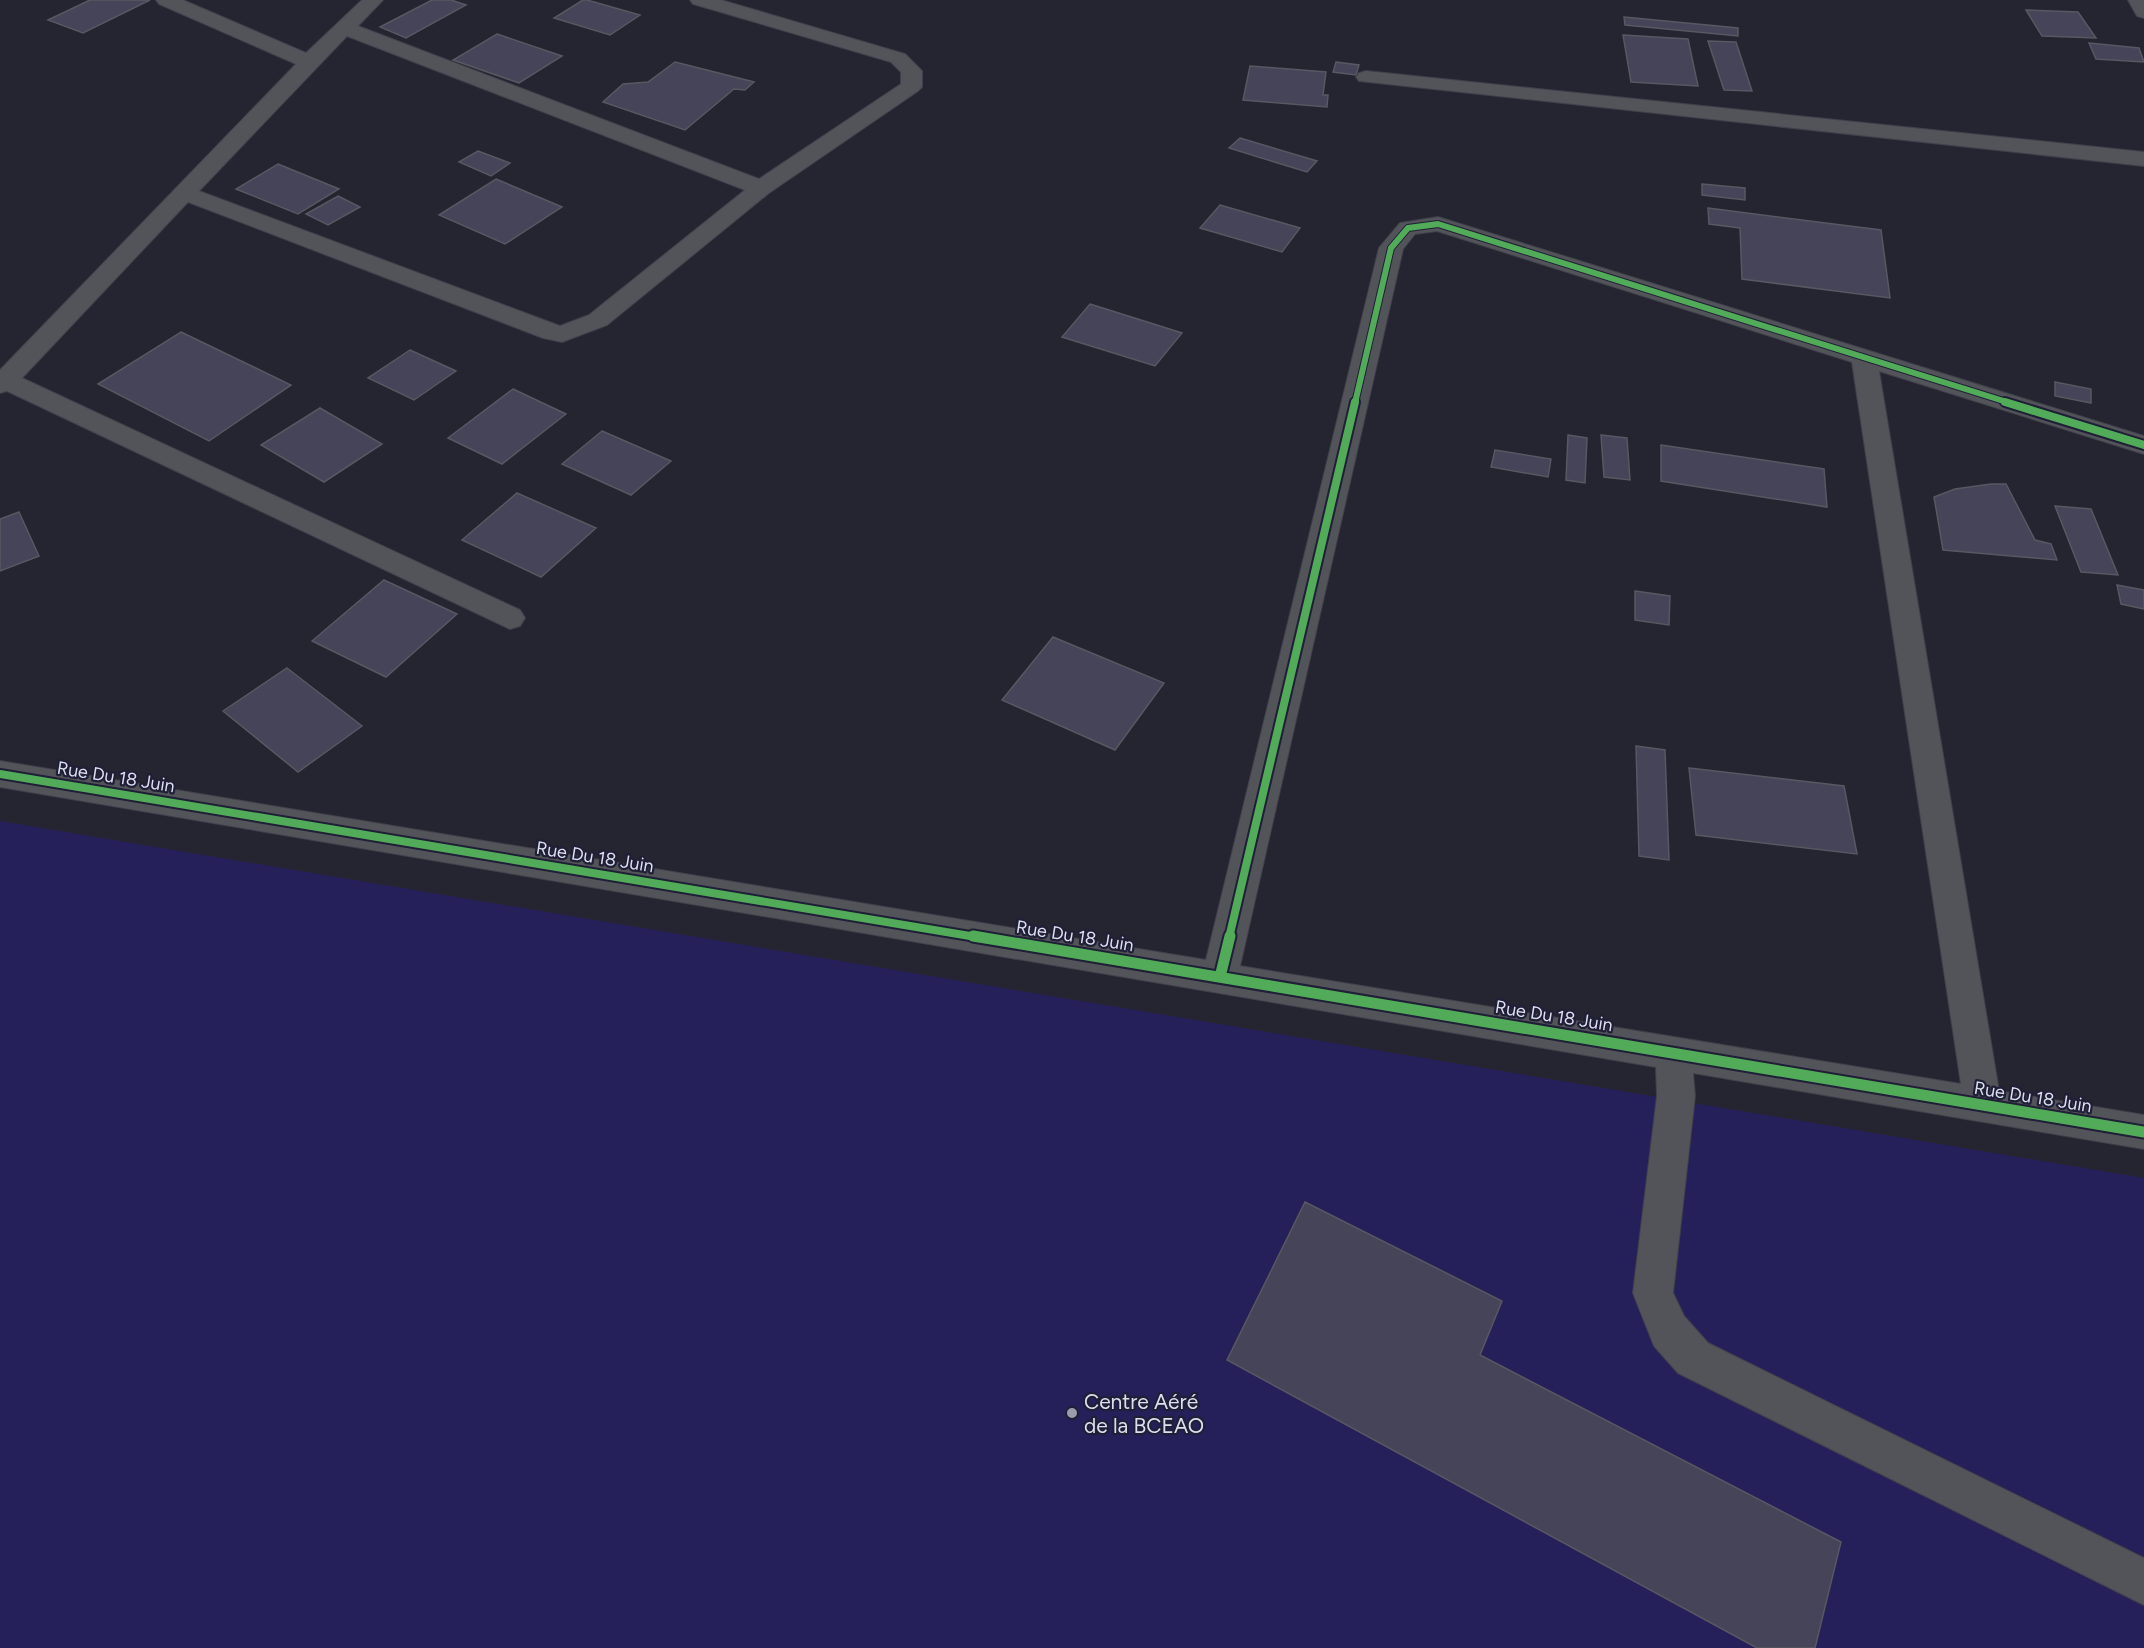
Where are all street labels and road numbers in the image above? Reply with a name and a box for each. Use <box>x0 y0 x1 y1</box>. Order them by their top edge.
street label: Rue Du 18 Juin <box>56 757 176 797</box>
street label: Rue Du 18 Juin <box>535 837 655 877</box>
street label: Rue Du 18 Juin <box>1015 916 1135 956</box>
street label: Rue Du 18 Juin <box>1494 996 1614 1036</box>
street label: Rue Du 18 Juin <box>1973 1077 2093 1117</box>

